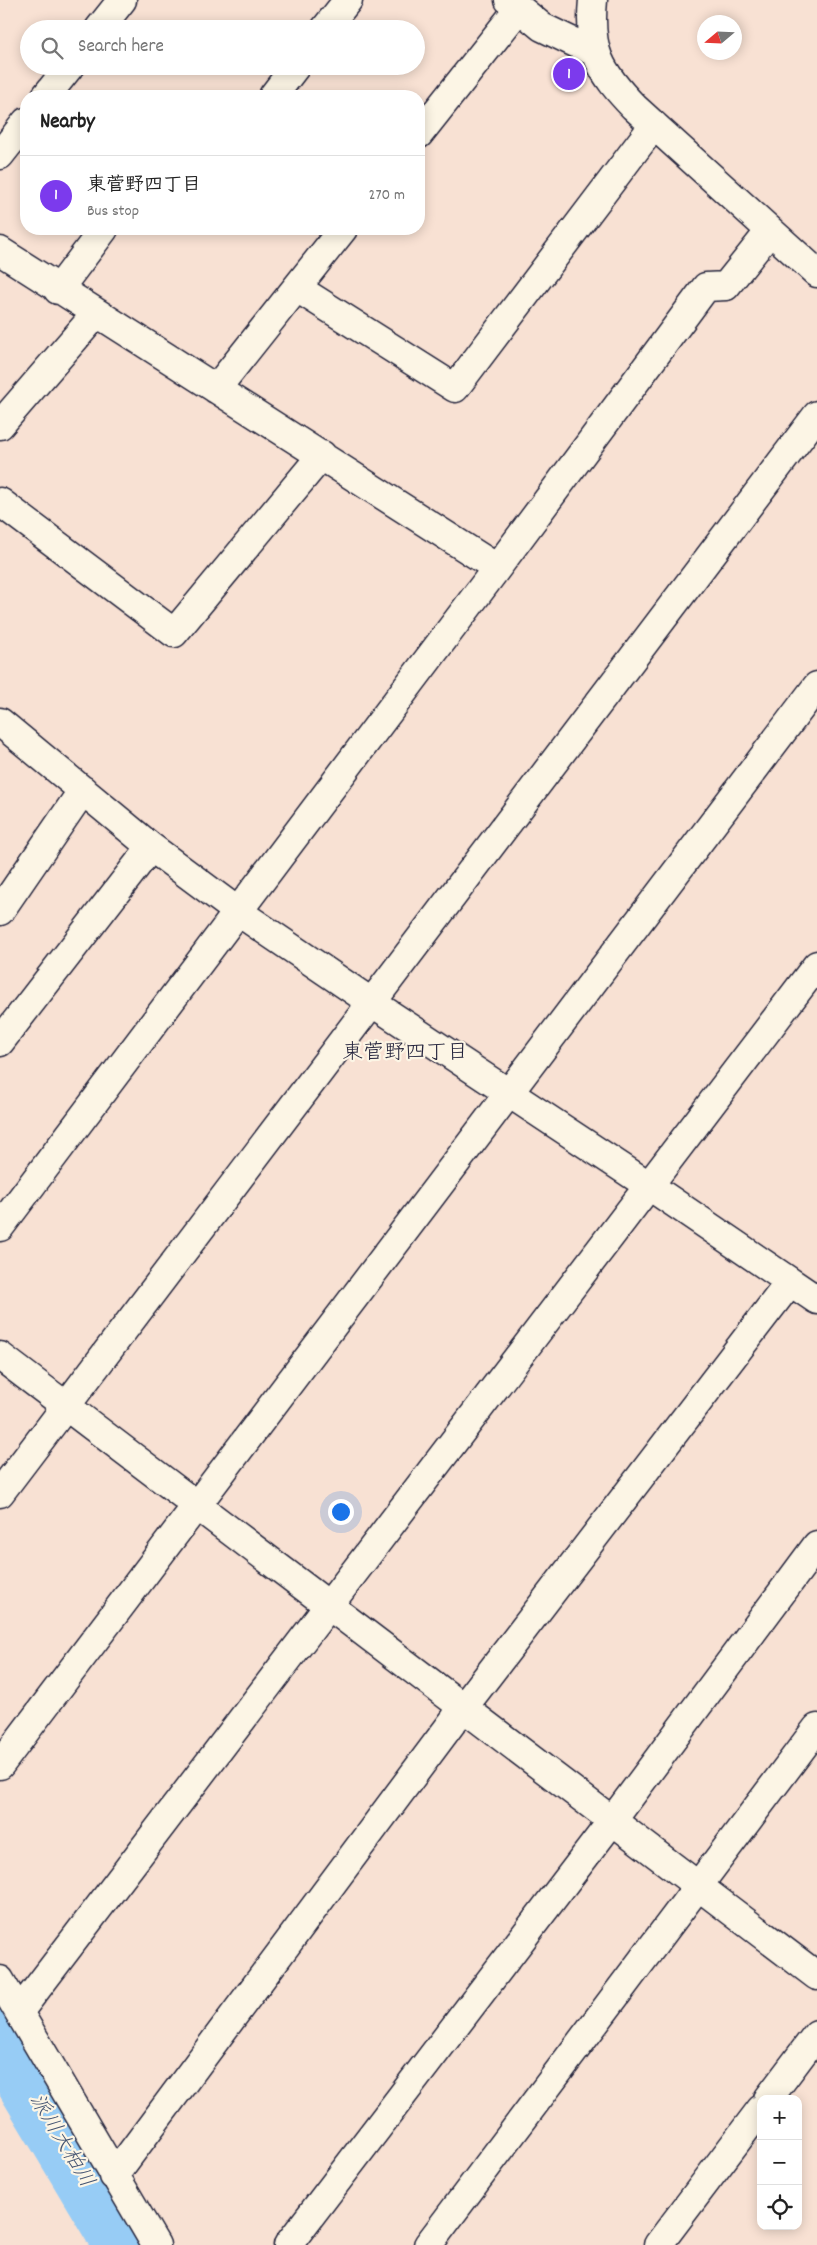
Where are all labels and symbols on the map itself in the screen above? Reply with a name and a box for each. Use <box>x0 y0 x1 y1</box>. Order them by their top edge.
north arrow <box>697 15 742 60</box>
pin: 1 <box>553 55 585 93</box>
district label: 東菅野四丁目 <box>342 1039 468 1069</box>
your location <box>328 1499 354 1525</box>
water label: 派川大柏川 <box>21 2089 100 2194</box>

